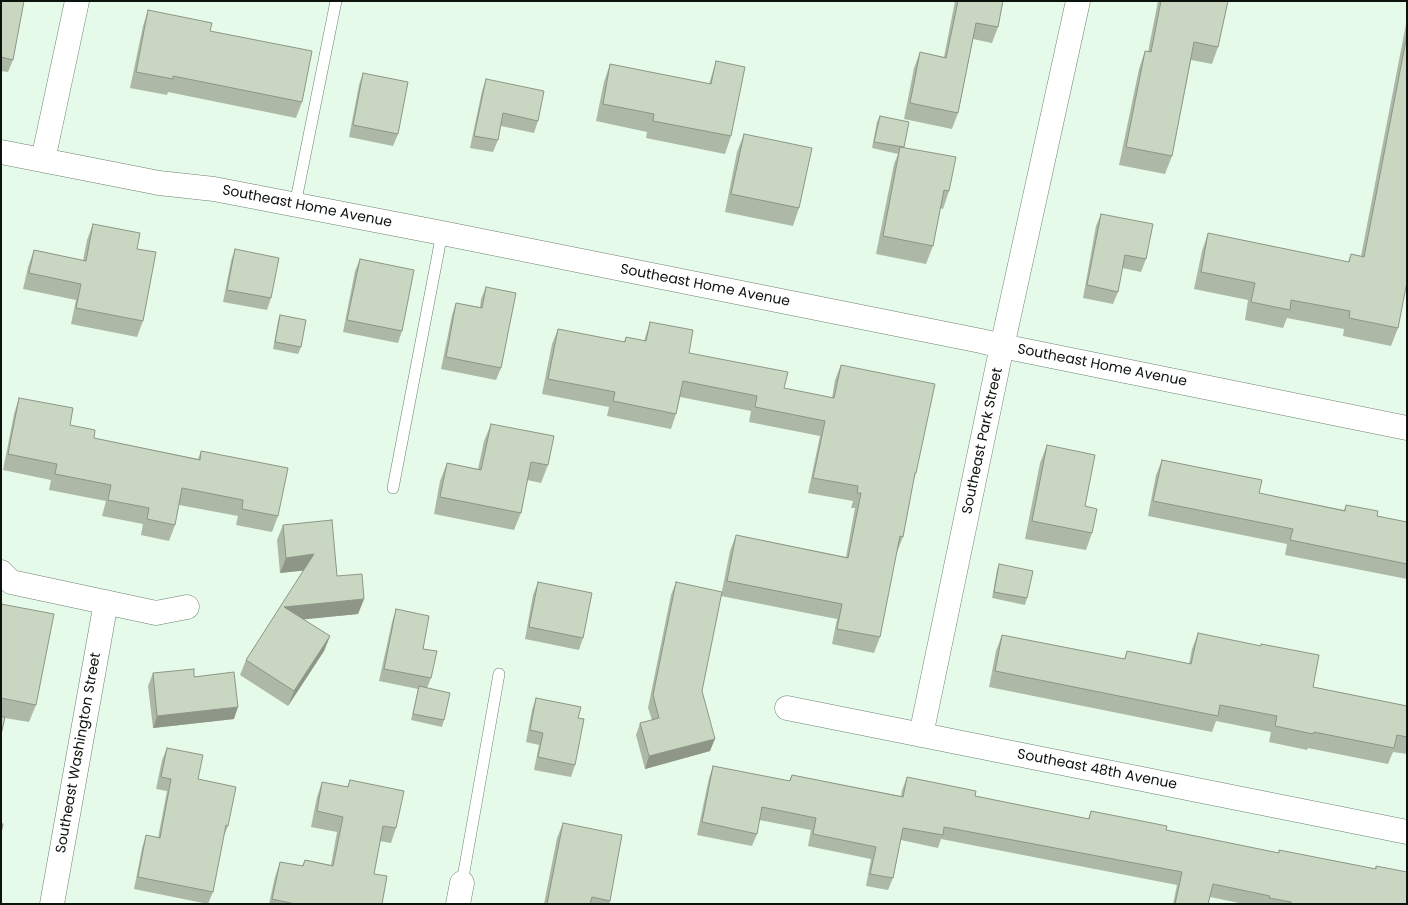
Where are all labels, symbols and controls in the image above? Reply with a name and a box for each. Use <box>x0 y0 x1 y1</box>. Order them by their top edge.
street label: Southeast Home Avenue <box>221 182 393 232</box>
street label: Southeast Home Avenue <box>619 261 791 311</box>
street label: Southeast Home Avenue <box>1016 341 1188 391</box>
street label: Southeast Park Street <box>959 366 1007 516</box>
street label: Southeast Washington Street <box>53 651 105 855</box>
street label: Southeast 48th Avenue <box>1016 746 1178 794</box>

